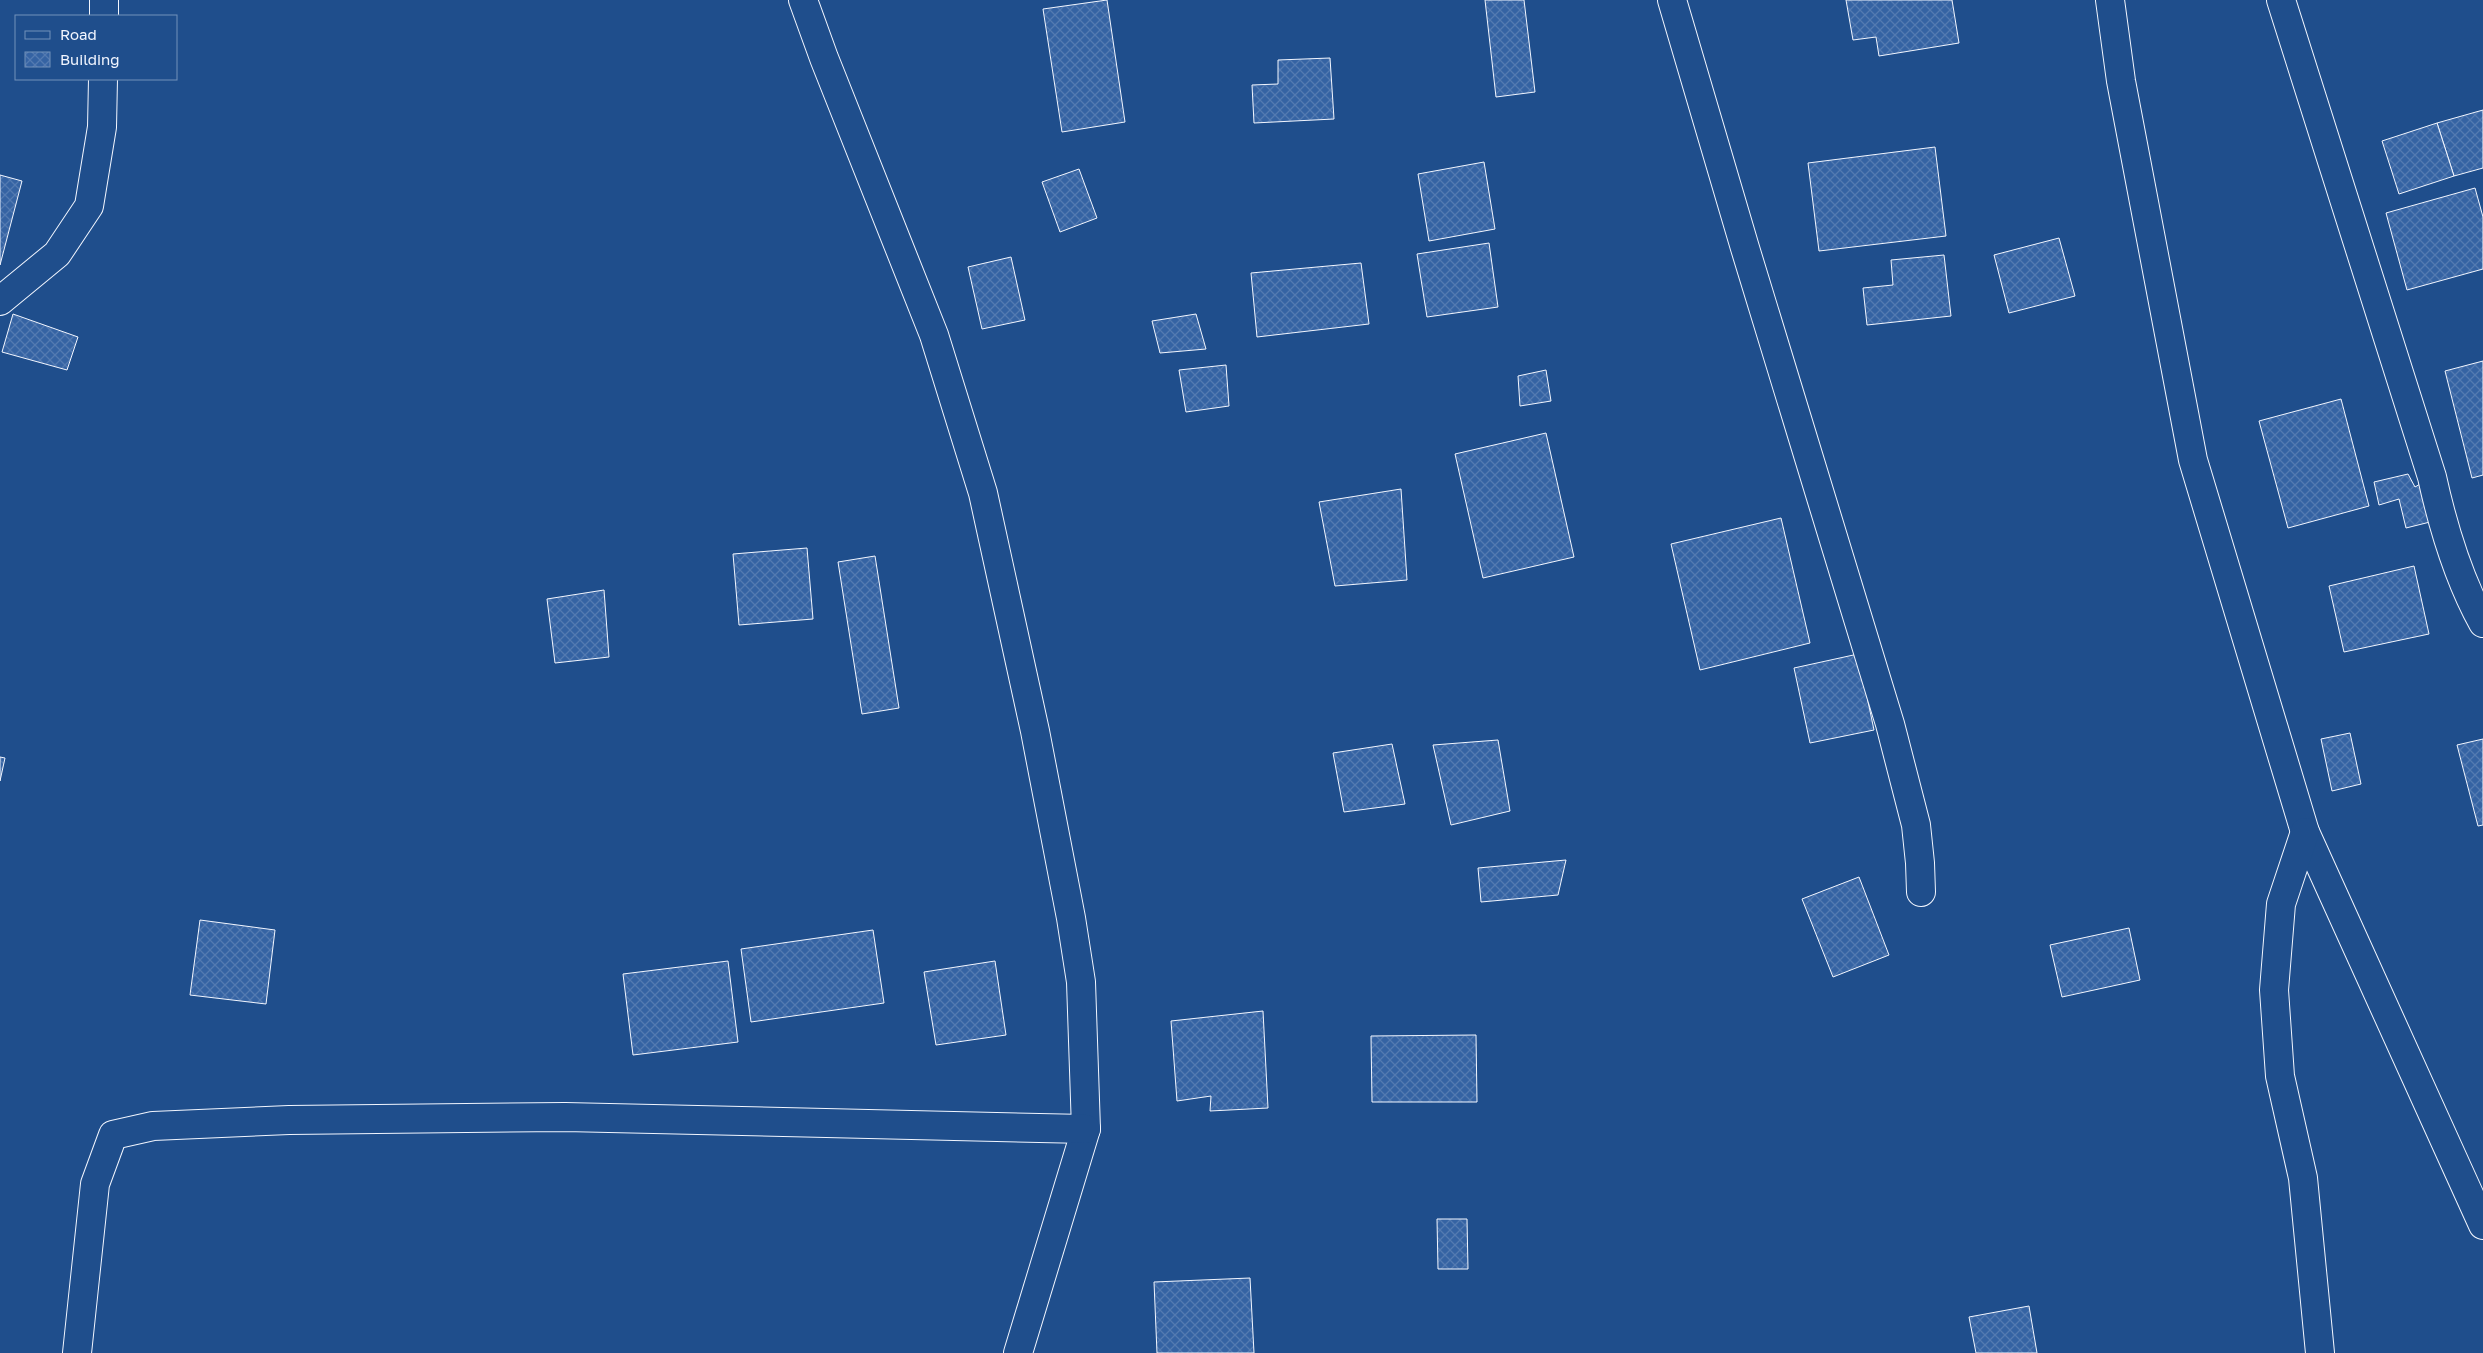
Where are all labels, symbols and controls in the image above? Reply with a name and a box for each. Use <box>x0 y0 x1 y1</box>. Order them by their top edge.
legend <box>15 15 178 80</box>
text: Road <box>60 25 97 43</box>
text: Building <box>60 50 120 68</box>

